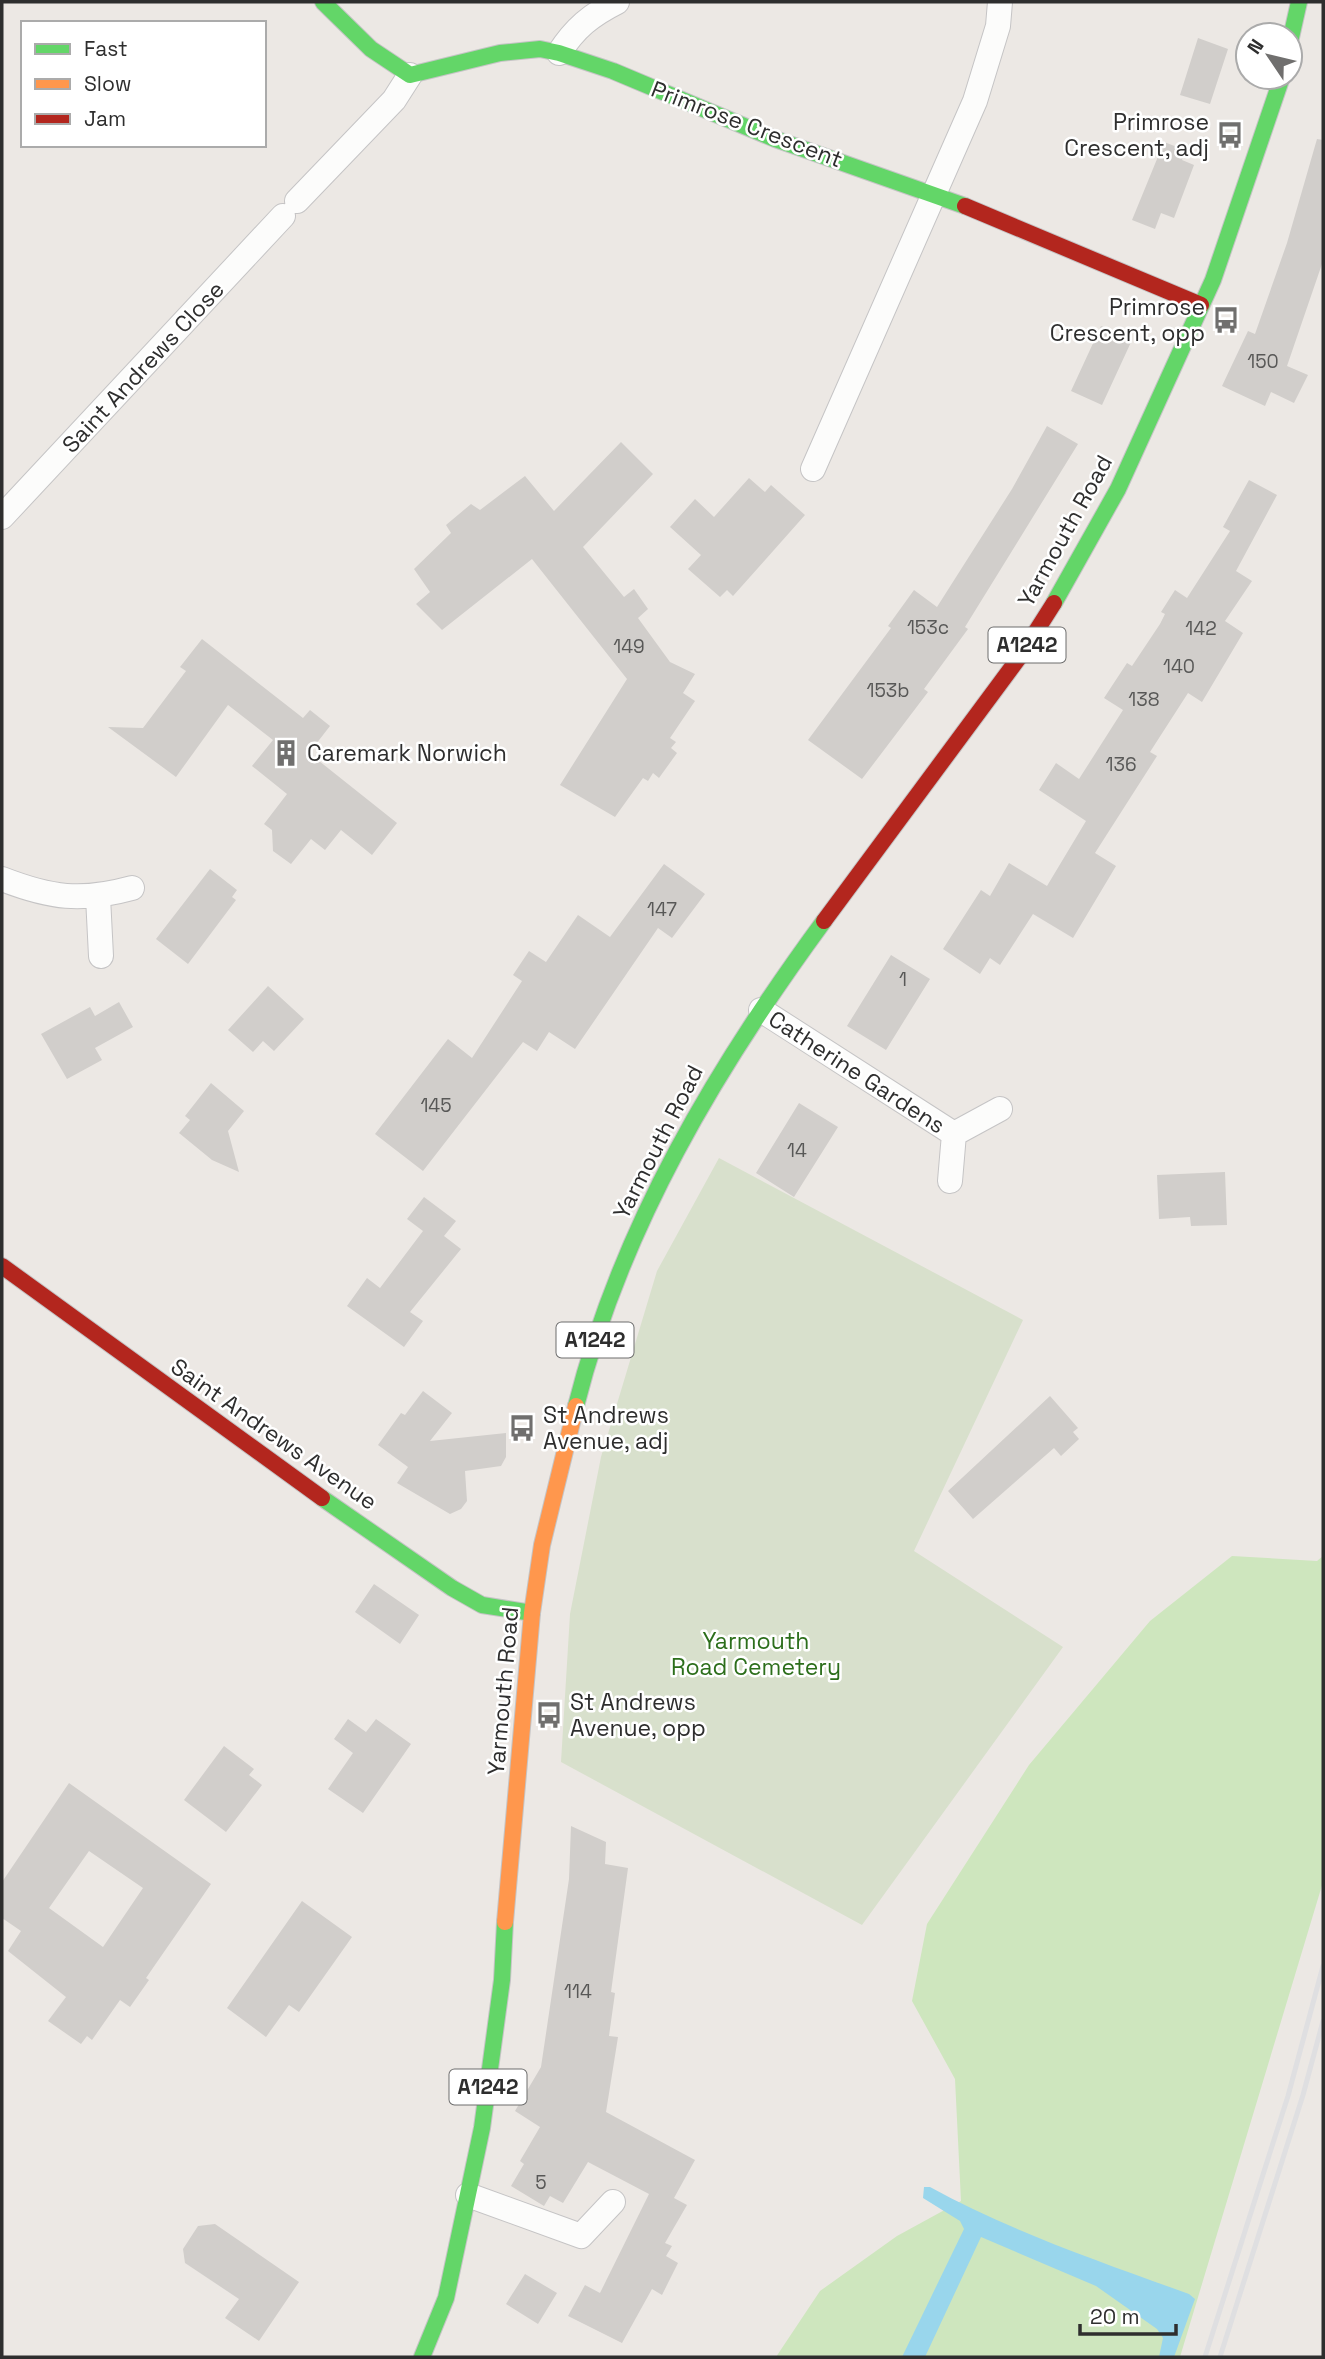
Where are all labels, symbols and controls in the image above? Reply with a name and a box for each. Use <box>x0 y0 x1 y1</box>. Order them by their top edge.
legend <box>21 21 266 147</box>
north arrow <box>1234 21 1304 91</box>
text: N <box>1242 34 1269 59</box>
text: Fast <box>84 35 128 62</box>
text: Slow <box>84 70 132 97</box>
street label: Primrose Crescent <box>647 74 847 174</box>
text: Jam <box>84 105 126 132</box>
place label: Primrose Crescent, adj <box>1064 107 1209 163</box>
bus stop icon: Primrose Crescent, adj <box>1215 120 1245 150</box>
street label: Saint Andrews Close <box>55 275 231 459</box>
place label: Primrose Crescent, opp <box>1050 292 1205 348</box>
bus stop icon: Primrose Crescent, opp <box>1211 305 1241 335</box>
house number: 150 <box>1247 349 1279 374</box>
street label: Yarmouth Road <box>1011 450 1119 612</box>
house number: 153c <box>907 615 949 640</box>
house number: 142 <box>1185 616 1217 641</box>
road number: A1242 <box>988 628 1066 662</box>
house number: 149 <box>613 634 645 659</box>
house number: 140 <box>1163 654 1195 679</box>
house number: 153b <box>866 678 910 703</box>
house number: 138 <box>1128 687 1160 712</box>
building icon: Caremark Norwich <box>271 738 301 768</box>
place label: Caremark Norwich <box>307 738 507 768</box>
house number: 136 <box>1105 752 1137 777</box>
house number: 147 <box>647 897 677 922</box>
house number: 1 <box>899 967 907 992</box>
street label: Catherine Gardens <box>763 1004 951 1140</box>
street label: Yarmouth Road <box>606 1060 710 1224</box>
house number: 145 <box>420 1093 452 1118</box>
house number: 14 <box>787 1138 807 1163</box>
road number: A1242 <box>556 1322 634 1358</box>
street label: Saint Andrews Avenue <box>165 1351 383 1517</box>
place label: St Andrews Avenue, adj <box>543 1400 669 1456</box>
bus stop icon: St Andrews Avenue, adj <box>507 1413 537 1443</box>
street label: Yarmouth Road <box>481 1605 525 1777</box>
park label: Yarmouth Road Cemetery <box>671 1626 841 1682</box>
place label: St Andrews Avenue, opp <box>570 1687 706 1743</box>
bus stop icon: St Andrews Avenue, opp <box>534 1700 564 1730</box>
house number: 114 <box>564 1979 592 2004</box>
road number: A1242 <box>449 2070 526 2104</box>
house number: 5 <box>535 2170 547 2195</box>
scale bar <box>1080 2292 1176 2336</box>
text: 20 m <box>1090 2303 1140 2330</box>

